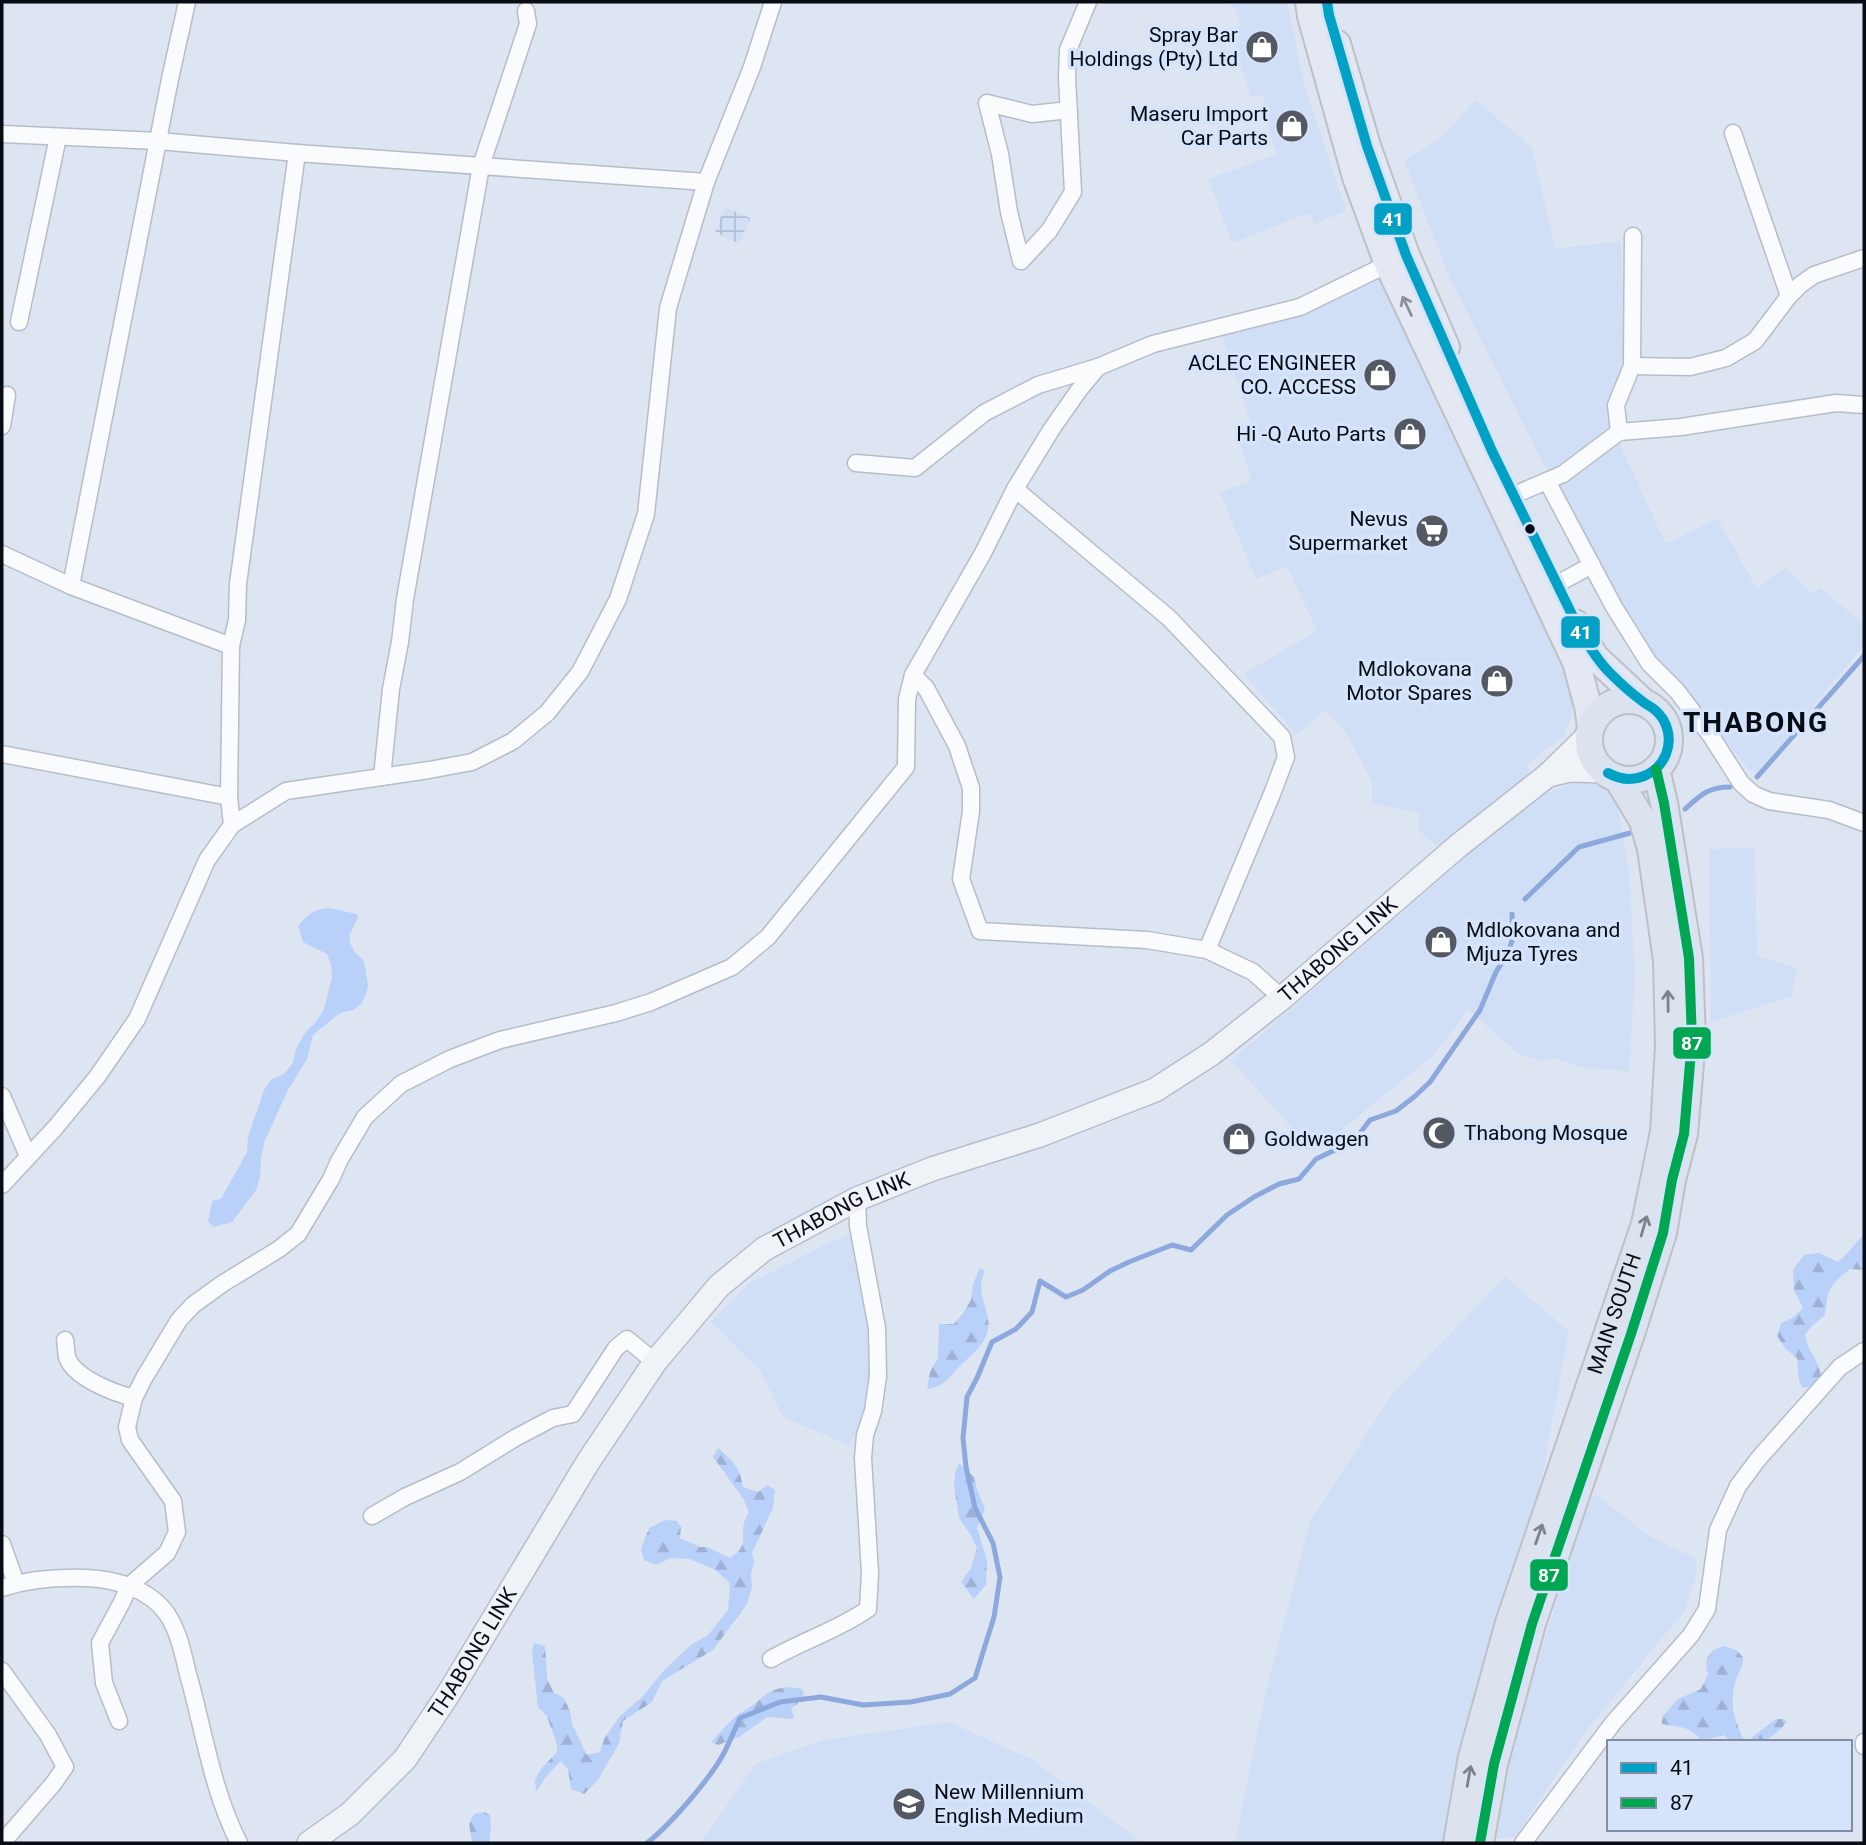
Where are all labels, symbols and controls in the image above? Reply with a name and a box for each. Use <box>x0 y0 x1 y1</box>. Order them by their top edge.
place label: Spray Bar Holdings (Pty) Ltd <box>1070 23 1238 71</box>
shop icon: Spray Bar Holdings (Pty) Ltd <box>1243 28 1281 66</box>
place label: Maseru Import Car Parts <box>1130 102 1268 150</box>
shop icon: Maseru Import Car Parts <box>1273 107 1311 145</box>
line badge: 41 <box>1373 202 1413 236</box>
text: 41 <box>1382 208 1404 231</box>
one-way arrow <box>1400 295 1413 316</box>
place label: ACLEC ENGINEER CO. ACCESS <box>1188 351 1356 399</box>
shop icon: ACLEC ENGINEER CO. ACCESS <box>1361 356 1399 394</box>
shop icon: Hi -Q Auto Parts <box>1391 415 1429 453</box>
place label: Hi -Q Auto Parts <box>1236 422 1386 446</box>
place label: Nevus Supermarket <box>1289 507 1408 555</box>
supermarket icon: Nevus Supermarket <box>1413 512 1451 550</box>
unlabelled marker <box>1523 522 1537 536</box>
line badge: 41 <box>1560 615 1601 649</box>
text: 41 <box>1570 621 1592 644</box>
place label: Mdlokovana Motor Spares <box>1346 657 1472 705</box>
shop icon: Mdlokovana Motor Spares <box>1478 662 1516 700</box>
district label: THABONG <box>1683 706 1829 739</box>
street label: THABONG LINK <box>1274 891 1403 1007</box>
place label: Mdlokovana and Mjuza Tyres <box>1466 918 1620 966</box>
shop icon: Mdlokovana and Mjuza Tyres <box>1422 923 1460 961</box>
one-way arrow <box>1662 990 1675 1013</box>
line badge: 87 <box>1672 1026 1712 1060</box>
text: 87 <box>1681 1032 1703 1055</box>
mosque icon: Thabong Mosque <box>1420 1114 1458 1152</box>
shop icon: Goldwagen <box>1220 1120 1258 1158</box>
place label: Thabong Mosque <box>1464 1121 1628 1145</box>
place label: Goldwagen <box>1264 1127 1369 1151</box>
street label: THABONG LINK <box>770 1167 914 1254</box>
one-way arrow <box>1638 1215 1651 1238</box>
street label: MAIN SOUTH <box>1583 1250 1646 1377</box>
one-way arrow <box>1534 1524 1546 1546</box>
line badge: 87 <box>1529 1558 1569 1592</box>
text: 87 <box>1538 1564 1560 1587</box>
street label: THABONG LINK <box>424 1582 522 1723</box>
legend <box>1607 1740 1852 1831</box>
text: 41 <box>1670 1756 1694 1780</box>
one-way arrow <box>1463 1765 1476 1788</box>
place label: New Millennium English Medium <box>934 1780 1084 1828</box>
school or university icon: New Millennium English Medium <box>890 1785 928 1823</box>
text: 87 <box>1670 1791 1694 1815</box>

